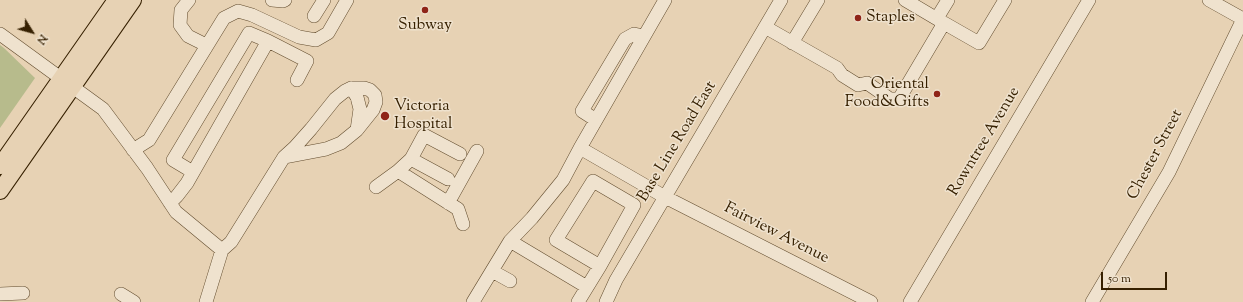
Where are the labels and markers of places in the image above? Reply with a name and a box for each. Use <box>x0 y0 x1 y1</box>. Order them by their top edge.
marker: Subway <box>420 5 430 15</box>
place label: Staples <box>866 8 915 28</box>
marker: Staples <box>853 13 863 23</box>
place label: Subway <box>398 16 452 36</box>
place label: Oriental Food&Gifts <box>845 75 929 113</box>
marker: Oriental Food&Gifts <box>932 89 942 99</box>
place label: Victoria Hospital <box>394 97 452 135</box>
marker: Victoria Hospital <box>379 110 391 122</box>

